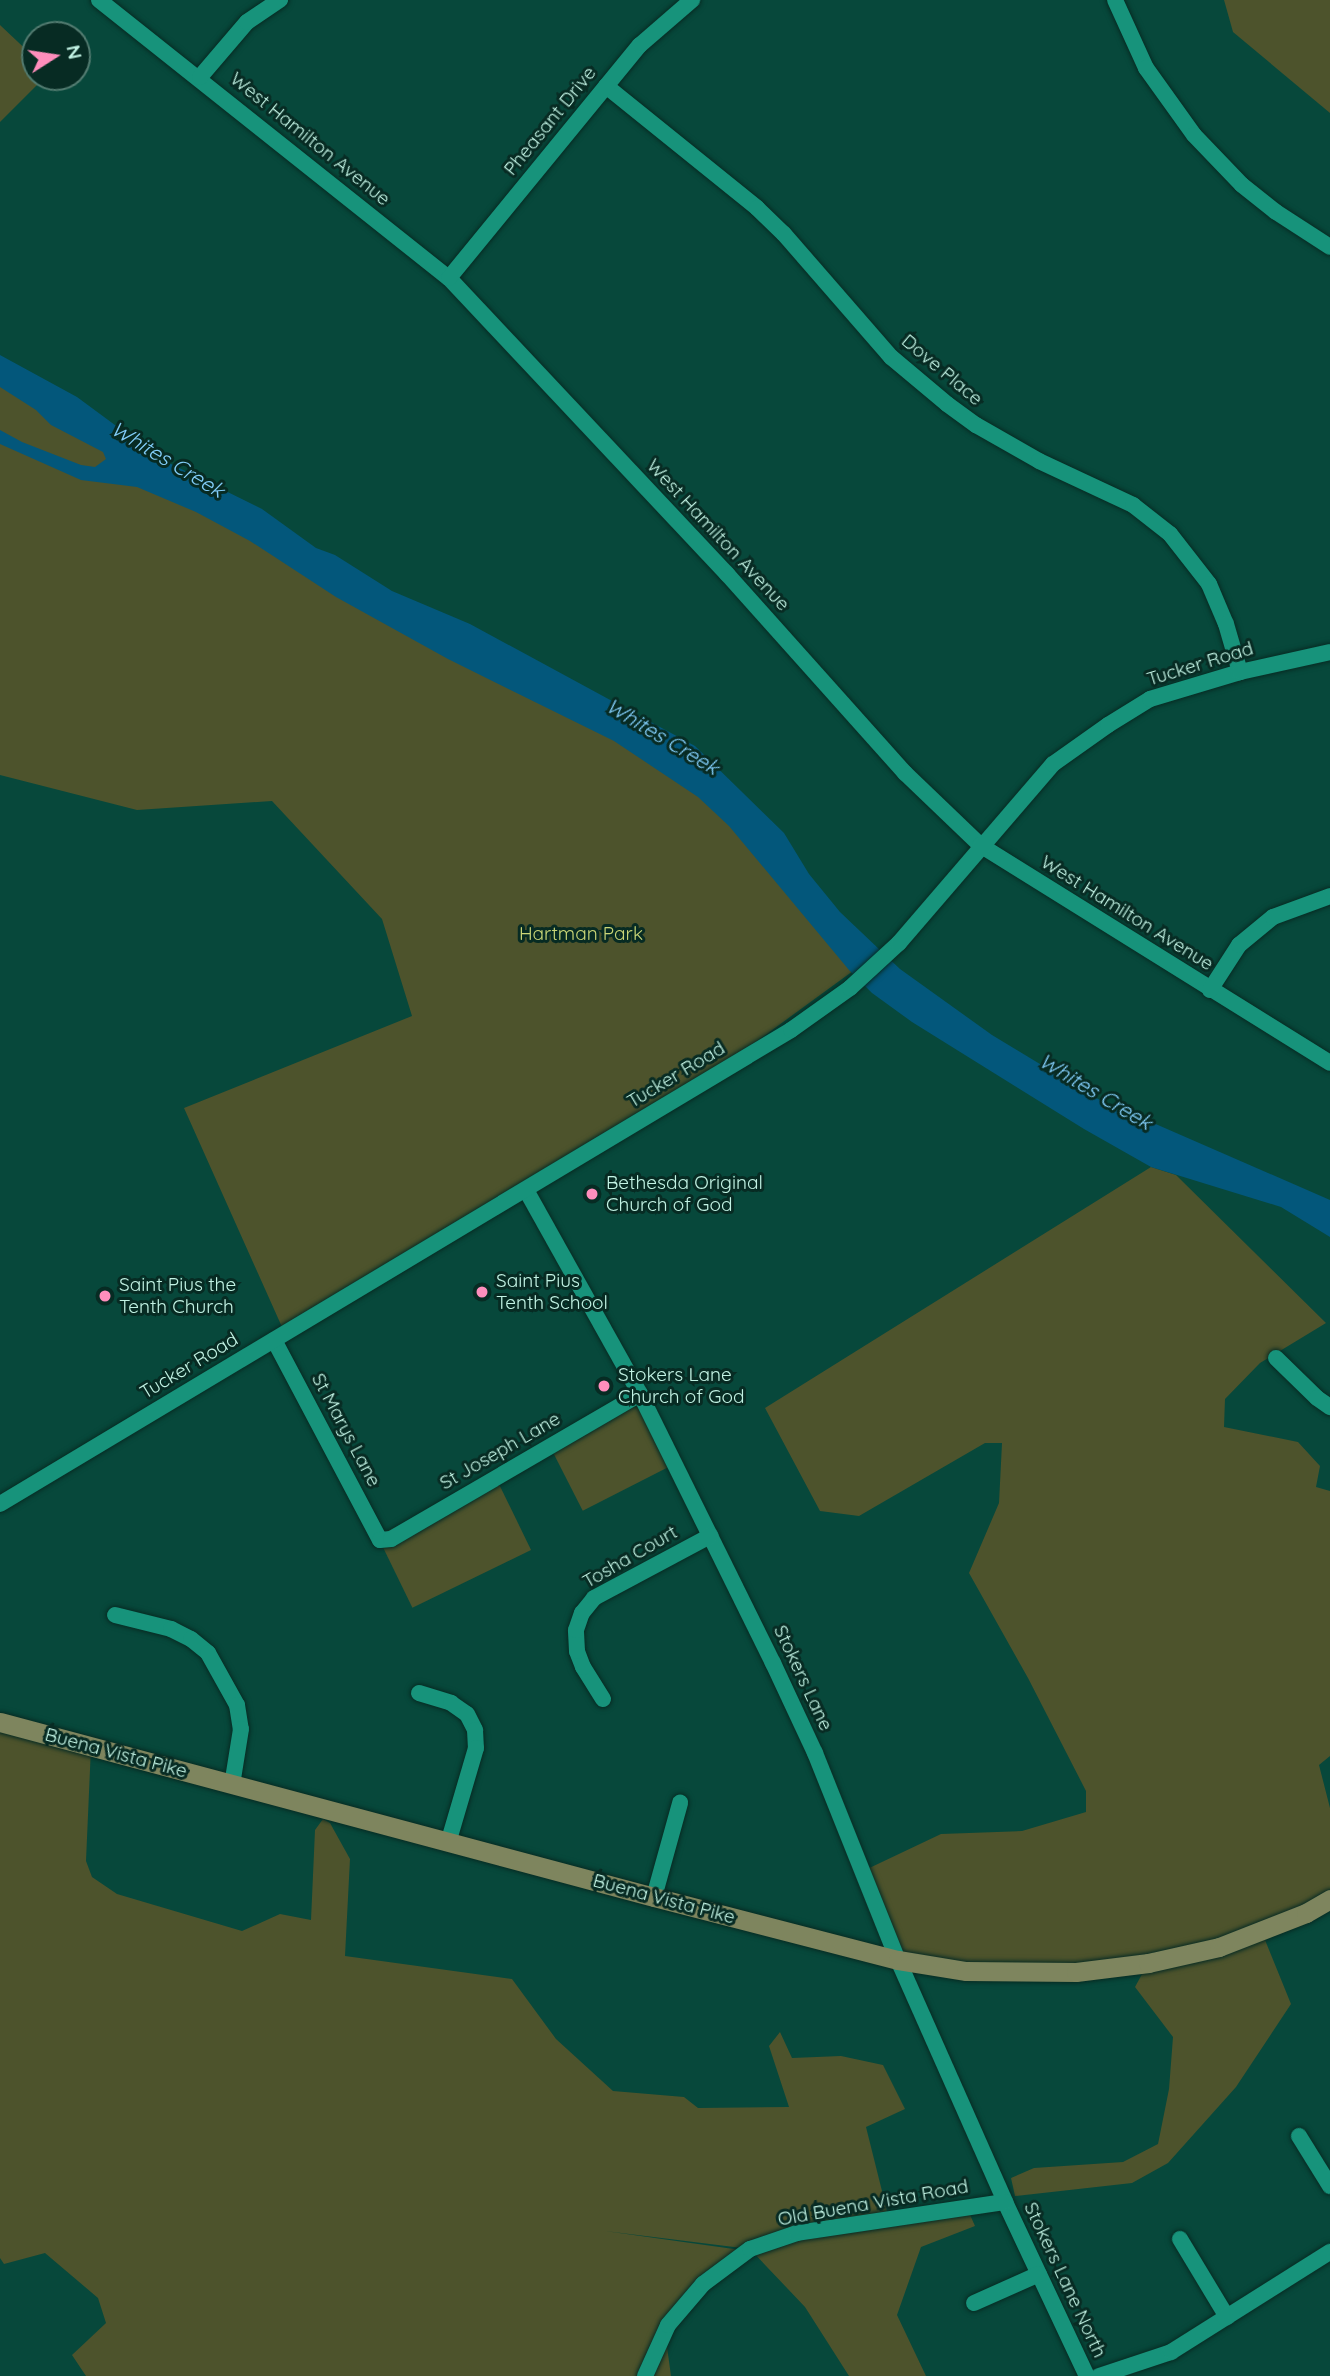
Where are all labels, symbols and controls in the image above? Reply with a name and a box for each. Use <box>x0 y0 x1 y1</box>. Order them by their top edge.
north arrow <box>21 21 91 91</box>
text: N <box>61 43 88 61</box>
street label: Pheasant Drive <box>499 62 601 180</box>
street label: West Hamilton Avenue <box>225 67 395 211</box>
street label: Dove Place <box>897 329 987 411</box>
water label: Whites Creek <box>107 415 229 503</box>
street label: West Hamilton Avenue <box>642 454 794 616</box>
street label: Tucker Road <box>1144 637 1256 691</box>
water label: Whites Creek <box>602 692 724 780</box>
street label: West Hamilton Avenue <box>1036 851 1218 975</box>
park label: Hartman Park <box>519 923 643 945</box>
street label: Tucker Road <box>623 1037 729 1113</box>
water label: Whites Creek <box>1035 1047 1157 1135</box>
place label: Bethesda Original Church of God <box>606 1172 763 1216</box>
marker: Bethesda Original Church of God <box>584 1186 600 1202</box>
place label: Saint Pius Tenth School <box>496 1270 608 1314</box>
place label: Saint Pius the Tenth Church <box>119 1274 236 1318</box>
marker: Saint Pius Tenth School <box>474 1284 490 1300</box>
marker: Saint Pius the Tenth Church <box>97 1288 113 1304</box>
street label: Tucker Road <box>136 1328 242 1404</box>
place label: Stokers Lane Church of God <box>618 1364 744 1408</box>
street label: St Marys Lane <box>307 1370 385 1490</box>
marker: Stokers Lane Church of God <box>596 1378 612 1394</box>
street label: St Joseph Lane <box>436 1407 564 1495</box>
street label: Tosha Court <box>579 1521 681 1593</box>
street label: Stokers Lane <box>769 1622 837 1734</box>
street label: Buena Vista Pike <box>42 1723 190 1783</box>
street label: Buena Vista Pike <box>590 1869 738 1929</box>
street label: Old Buena Vista Road <box>776 2175 970 2231</box>
street label: Stokers Lane North <box>1019 2199 1111 2361</box>

